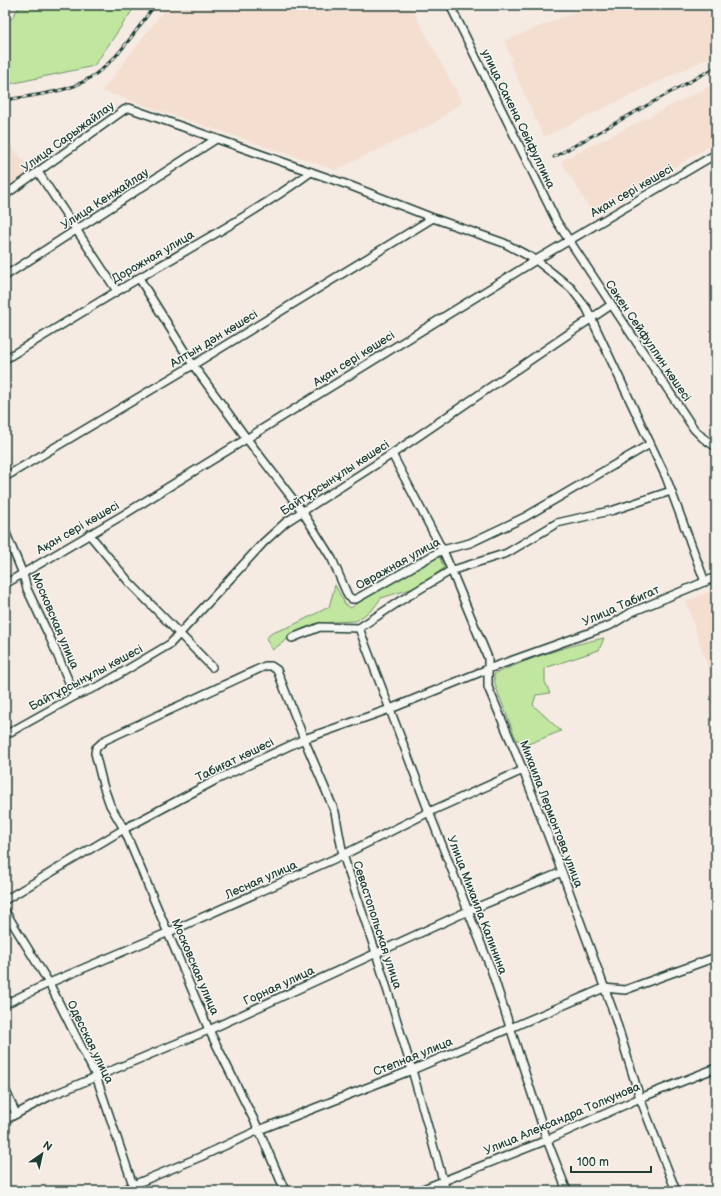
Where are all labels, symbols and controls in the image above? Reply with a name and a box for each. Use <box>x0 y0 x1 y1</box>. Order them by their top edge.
street label: улица Сакена Сейфуллина <box>478 47 558 191</box>
street label: Улица Сарыжайлау <box>19 98 118 176</box>
street label: Ақан сері көшесі <box>587 161 676 221</box>
street label: Улица Кенжайлау <box>58 165 152 233</box>
street label: Дорожная улица <box>109 227 197 287</box>
street label: Сәкен Сейфуллин көшесі <box>602 277 694 405</box>
street label: Алтын дән көшесі <box>166 307 261 372</box>
street label: Ақан сері көшесі <box>310 328 398 391</box>
street label: Байтұрсынұлы көшесі <box>278 437 392 519</box>
street label: Ақан сері көшесі <box>33 498 122 558</box>
street label: Овражная улица <box>353 535 443 593</box>
street label: Московская улица <box>28 571 82 671</box>
street label: Улица Табигат <box>580 582 662 630</box>
street label: Байтұрсынұлы көшесі <box>26 642 146 714</box>
street label: Табиғат көшесі <box>194 735 277 785</box>
street label: Михаила Лермонтова улица <box>516 738 586 890</box>
street label: Улица Михаила Калинина <box>444 833 510 977</box>
street label: Лесная улица <box>222 857 299 903</box>
street label: Севастопольская улица <box>349 859 405 991</box>
street label: Московская улица <box>168 917 222 1017</box>
street label: Горная улица <box>241 963 317 1009</box>
street label: Одесская улица <box>63 998 117 1086</box>
street label: Степная улица <box>371 1034 455 1080</box>
street label: Улица Александра Толкунова <box>482 1079 642 1159</box>
north arrow <box>22 1134 62 1174</box>
text: N <box>40 1138 54 1154</box>
scale bar <box>571 1148 651 1174</box>
text: 100 m <box>577 1155 609 1170</box>

